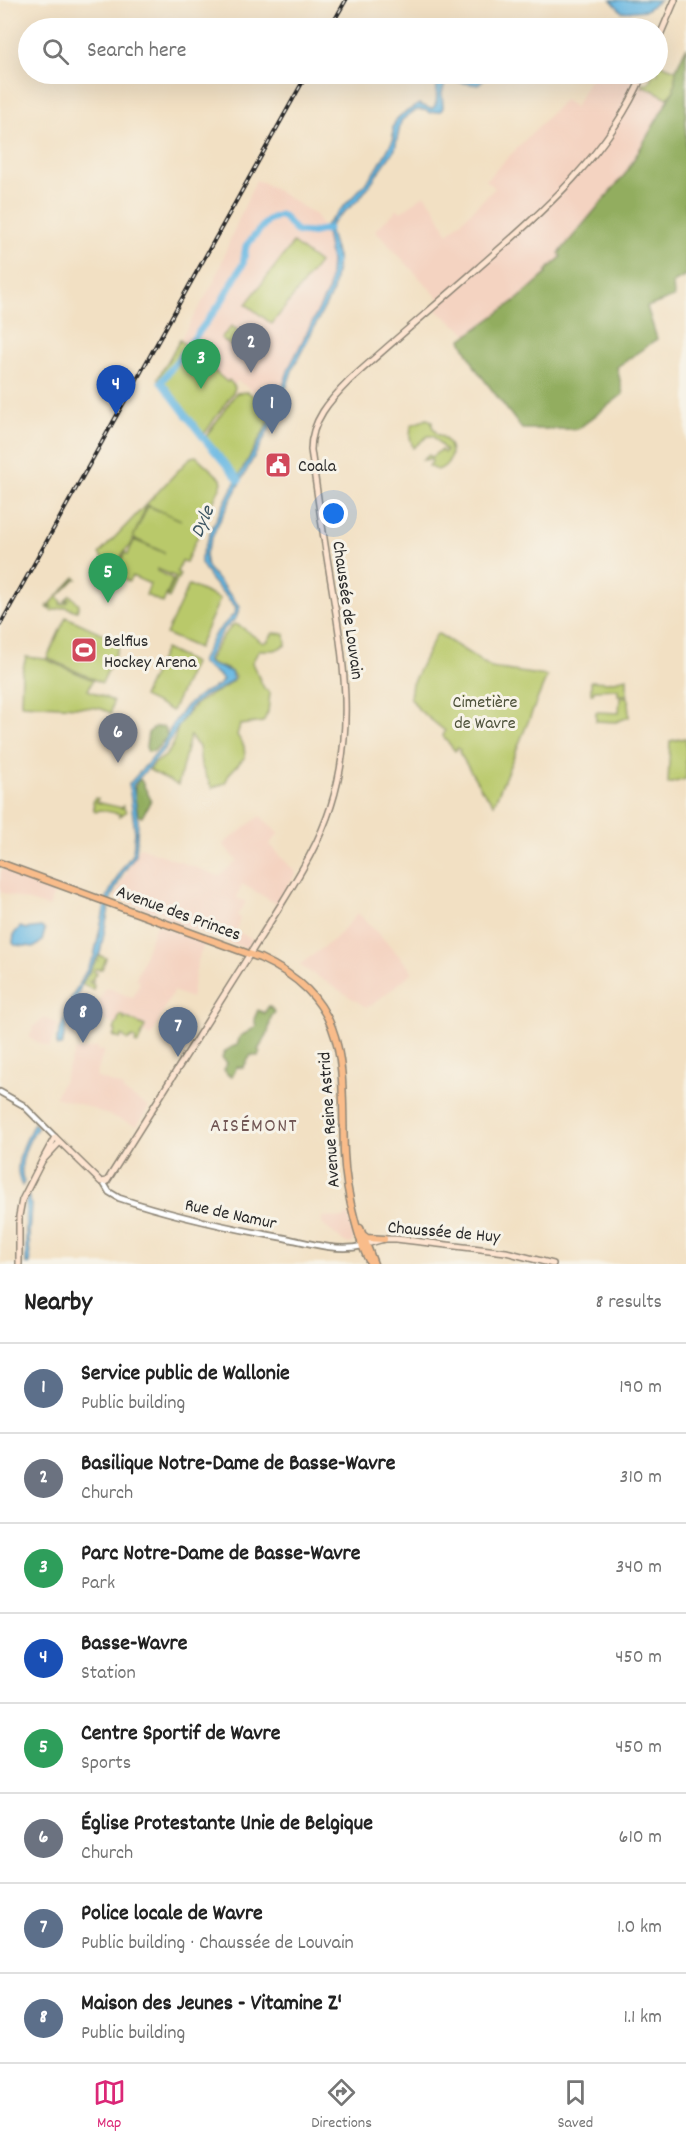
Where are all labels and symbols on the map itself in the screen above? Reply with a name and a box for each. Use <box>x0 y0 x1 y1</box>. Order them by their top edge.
pin: 2 <box>232 324 270 373</box>
pin: 3 <box>182 340 220 389</box>
pin: 4 <box>96 366 136 415</box>
pin: 1 <box>252 384 292 434</box>
public building icon: Coala <box>263 450 293 480</box>
place label: Coala <box>298 455 337 480</box>
your location <box>319 499 348 528</box>
water label: Dyle <box>184 501 224 543</box>
street label: Chaussée de Louvain <box>324 540 369 681</box>
pin: 5 <box>88 554 128 603</box>
place label: Belfius Hockey Arena <box>104 630 197 676</box>
sports icon: Belfius Hockey Arena <box>69 635 99 665</box>
park label: Cimetière de Wavre <box>453 691 517 737</box>
pin: 6 <box>98 714 138 763</box>
street label: Avenue des Princes <box>112 880 244 948</box>
pin: 8 <box>64 994 103 1043</box>
pin: 7 <box>158 1008 198 1057</box>
street label: Avenue Reine Astrid <box>313 1051 348 1189</box>
district label: AISÉMONT <box>210 1113 298 1141</box>
street label: Rue de Namur <box>182 1194 279 1237</box>
street label: Chaussée de Huy <box>386 1216 502 1251</box>

